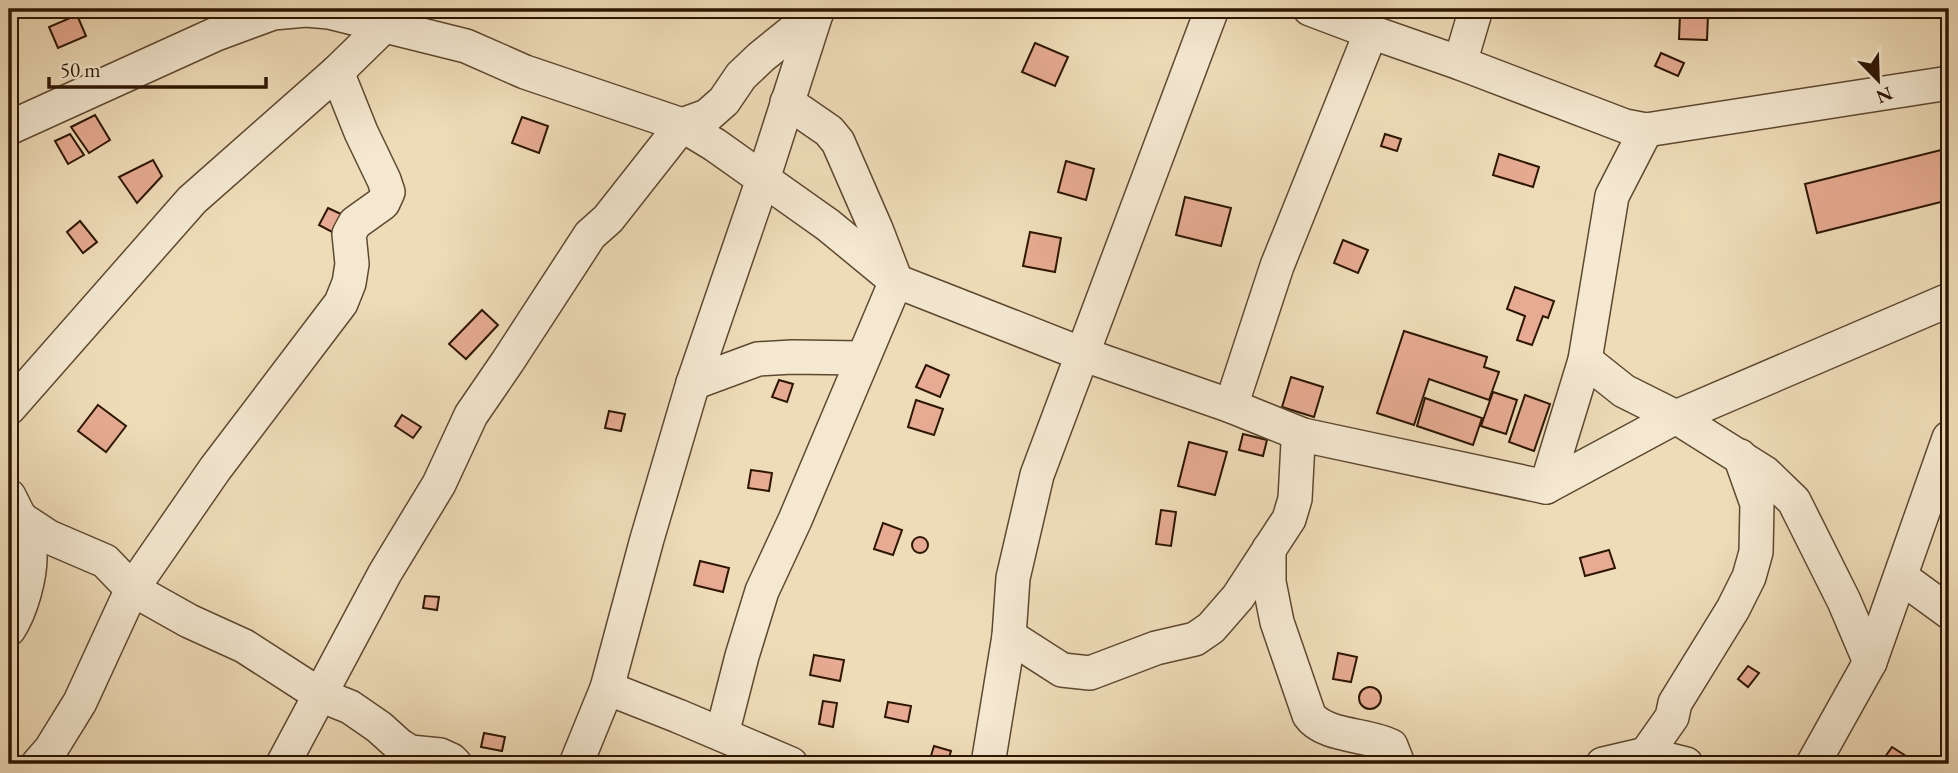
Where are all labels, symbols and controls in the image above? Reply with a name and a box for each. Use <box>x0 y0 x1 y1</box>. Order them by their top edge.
scale bar <box>49 46 266 90</box>
north arrow <box>1842 46 1912 116</box>
text: 50 m <box>60 56 101 83</box>
text: N <box>1872 81 1896 110</box>

